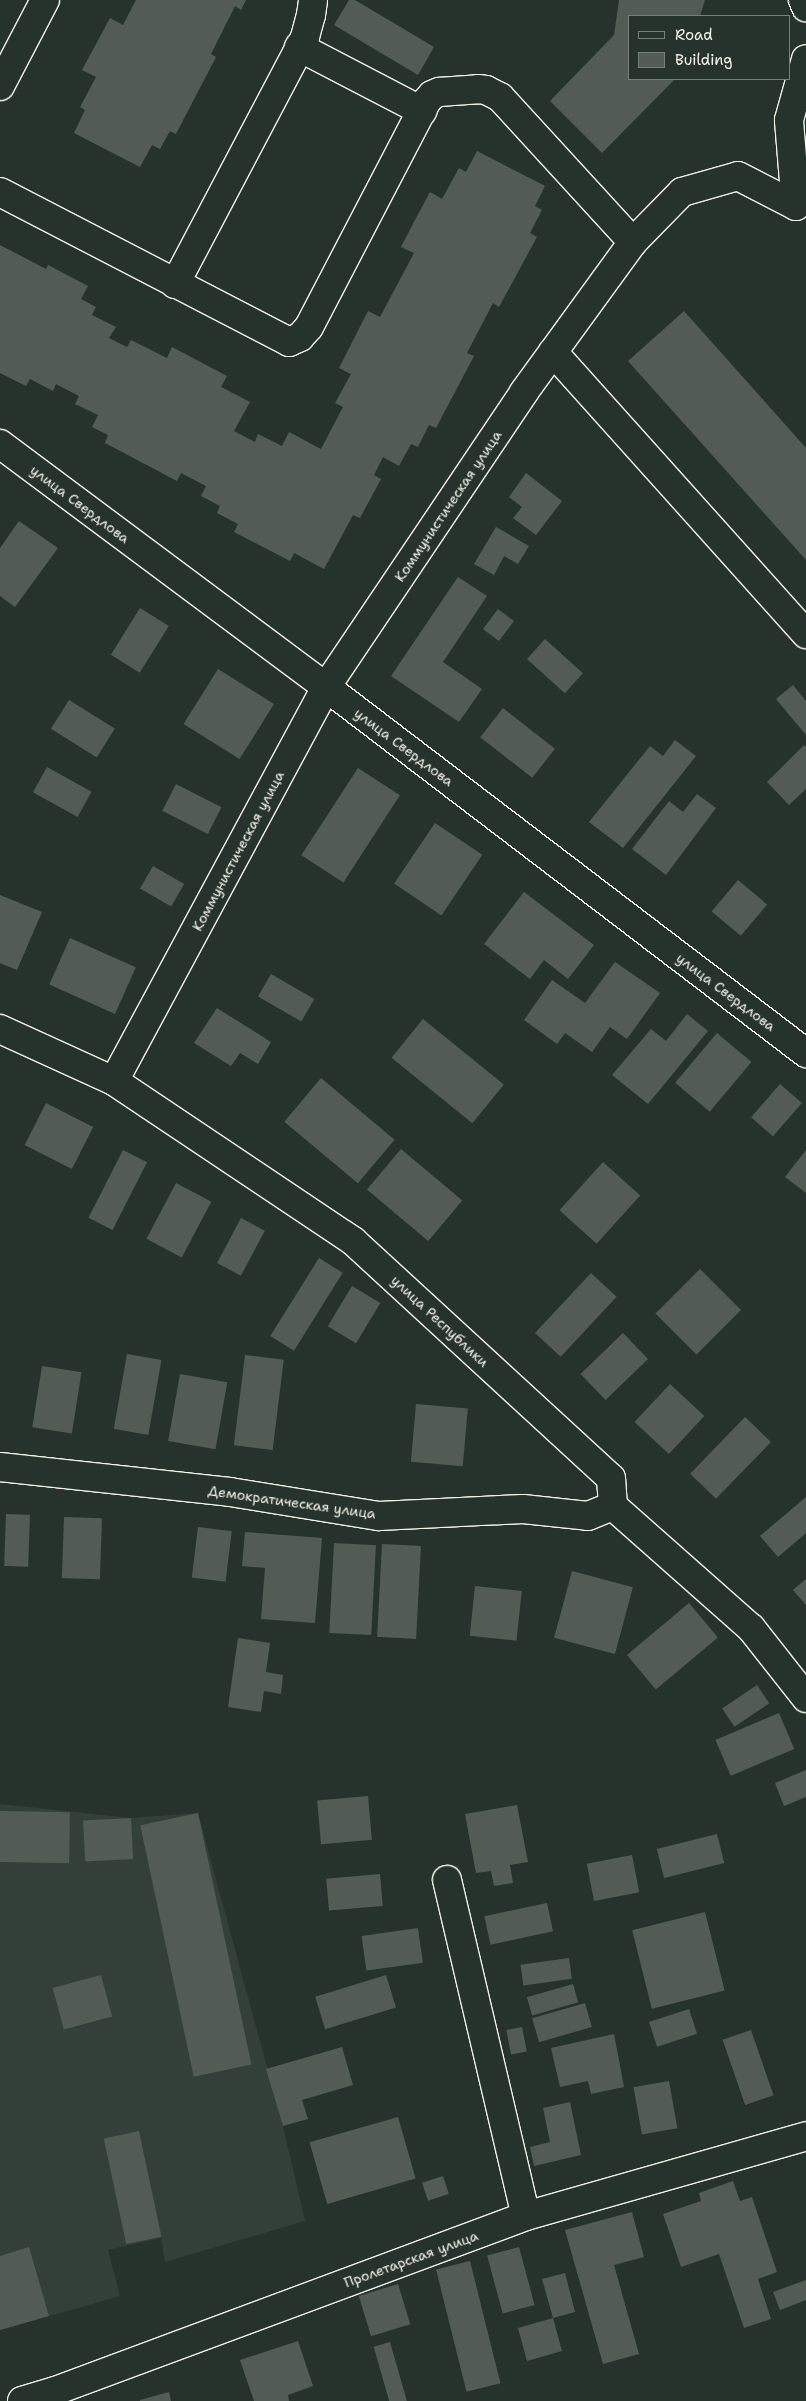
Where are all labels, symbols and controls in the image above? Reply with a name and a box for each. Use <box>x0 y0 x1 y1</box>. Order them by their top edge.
legend <box>628 15 791 80</box>
text: Road <box>675 25 713 45</box>
text: Building <box>675 50 732 70</box>
street label: Коммунистическая улица <box>391 427 505 585</box>
street label: улица Свердлова <box>27 461 133 547</box>
street label: улица Свердлова <box>351 704 457 790</box>
street label: Коммунистическая улица <box>189 768 287 934</box>
street label: улица Свердлова <box>673 949 779 1035</box>
street label: улица Республики <box>388 1272 492 1370</box>
street label: Демократическая улица <box>207 1482 377 1522</box>
street label: Пролетарская улица <box>342 2227 480 2291</box>

